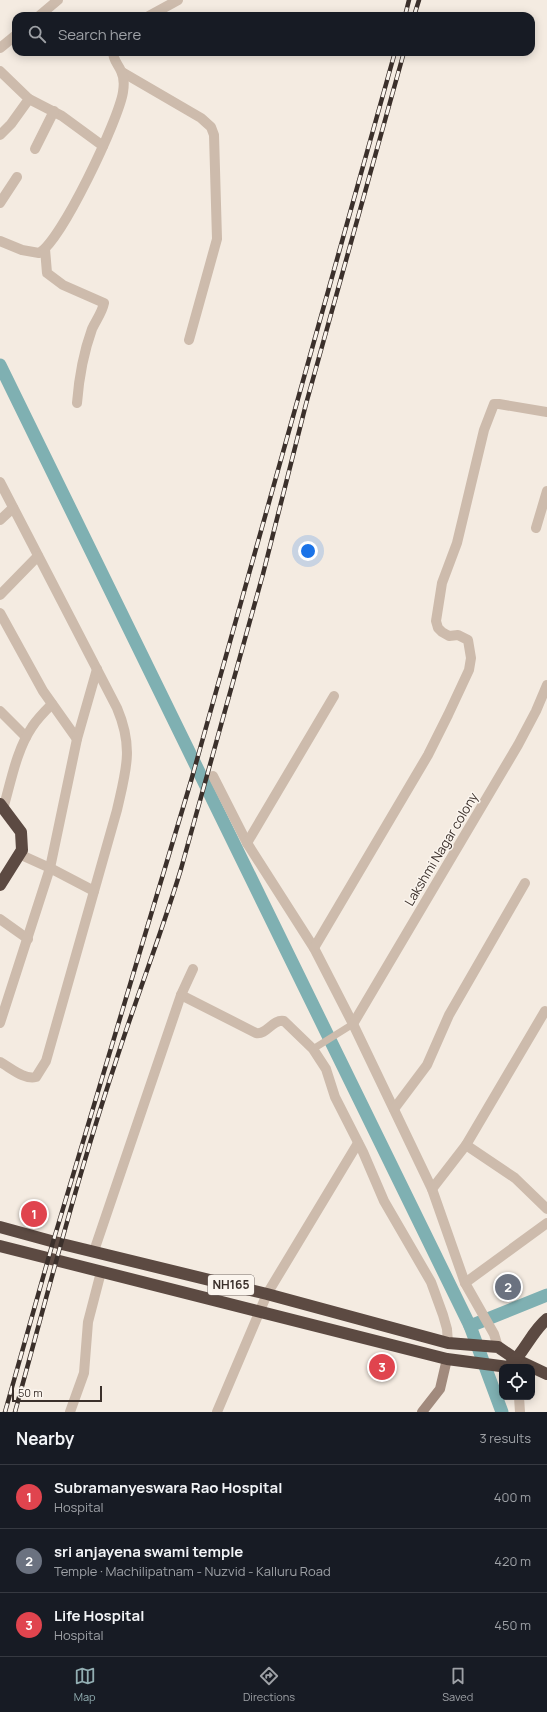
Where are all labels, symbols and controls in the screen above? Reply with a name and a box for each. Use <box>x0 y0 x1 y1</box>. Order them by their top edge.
search box <box>12 12 535 56</box>
icon: search <box>26 23 48 45</box>
text: Search here <box>58 24 141 45</box>
your location <box>298 541 318 561</box>
street label: Lakshmi Nagar colony <box>400 789 482 909</box>
pin: 1 <box>21 1199 47 1229</box>
pin: 2 <box>495 1272 521 1302</box>
road number: NH165 <box>208 1275 254 1295</box>
pin: 3 <box>369 1352 395 1382</box>
map controls <box>499 1364 535 1400</box>
button: locate <box>499 1364 535 1400</box>
scale bar <box>12 1384 102 1403</box>
text: 50 m <box>18 1385 43 1400</box>
text: Nearby <box>16 1427 74 1450</box>
text: 3 results <box>479 1429 531 1447</box>
text: Subramanyeswara Rao Hospital <box>54 1477 282 1498</box>
text: 1 <box>26 1488 32 1506</box>
text: 400 m <box>494 1488 531 1506</box>
text: Hospital <box>54 1498 104 1516</box>
text: sri anjayena swami temple <box>54 1541 243 1562</box>
text: 2 <box>25 1552 33 1570</box>
text: 420 m <box>494 1552 531 1570</box>
text: Temple · Machilipatnam - Nuzvid - Kalluru Road <box>54 1562 331 1580</box>
text: Life Hospital <box>54 1605 144 1626</box>
text: 3 <box>25 1616 33 1634</box>
text: 450 m <box>494 1616 531 1634</box>
text: Hospital <box>54 1626 104 1644</box>
tab: Map <box>74 1665 96 1704</box>
tab: Directions <box>243 1665 295 1704</box>
tab: Saved <box>442 1665 473 1704</box>

